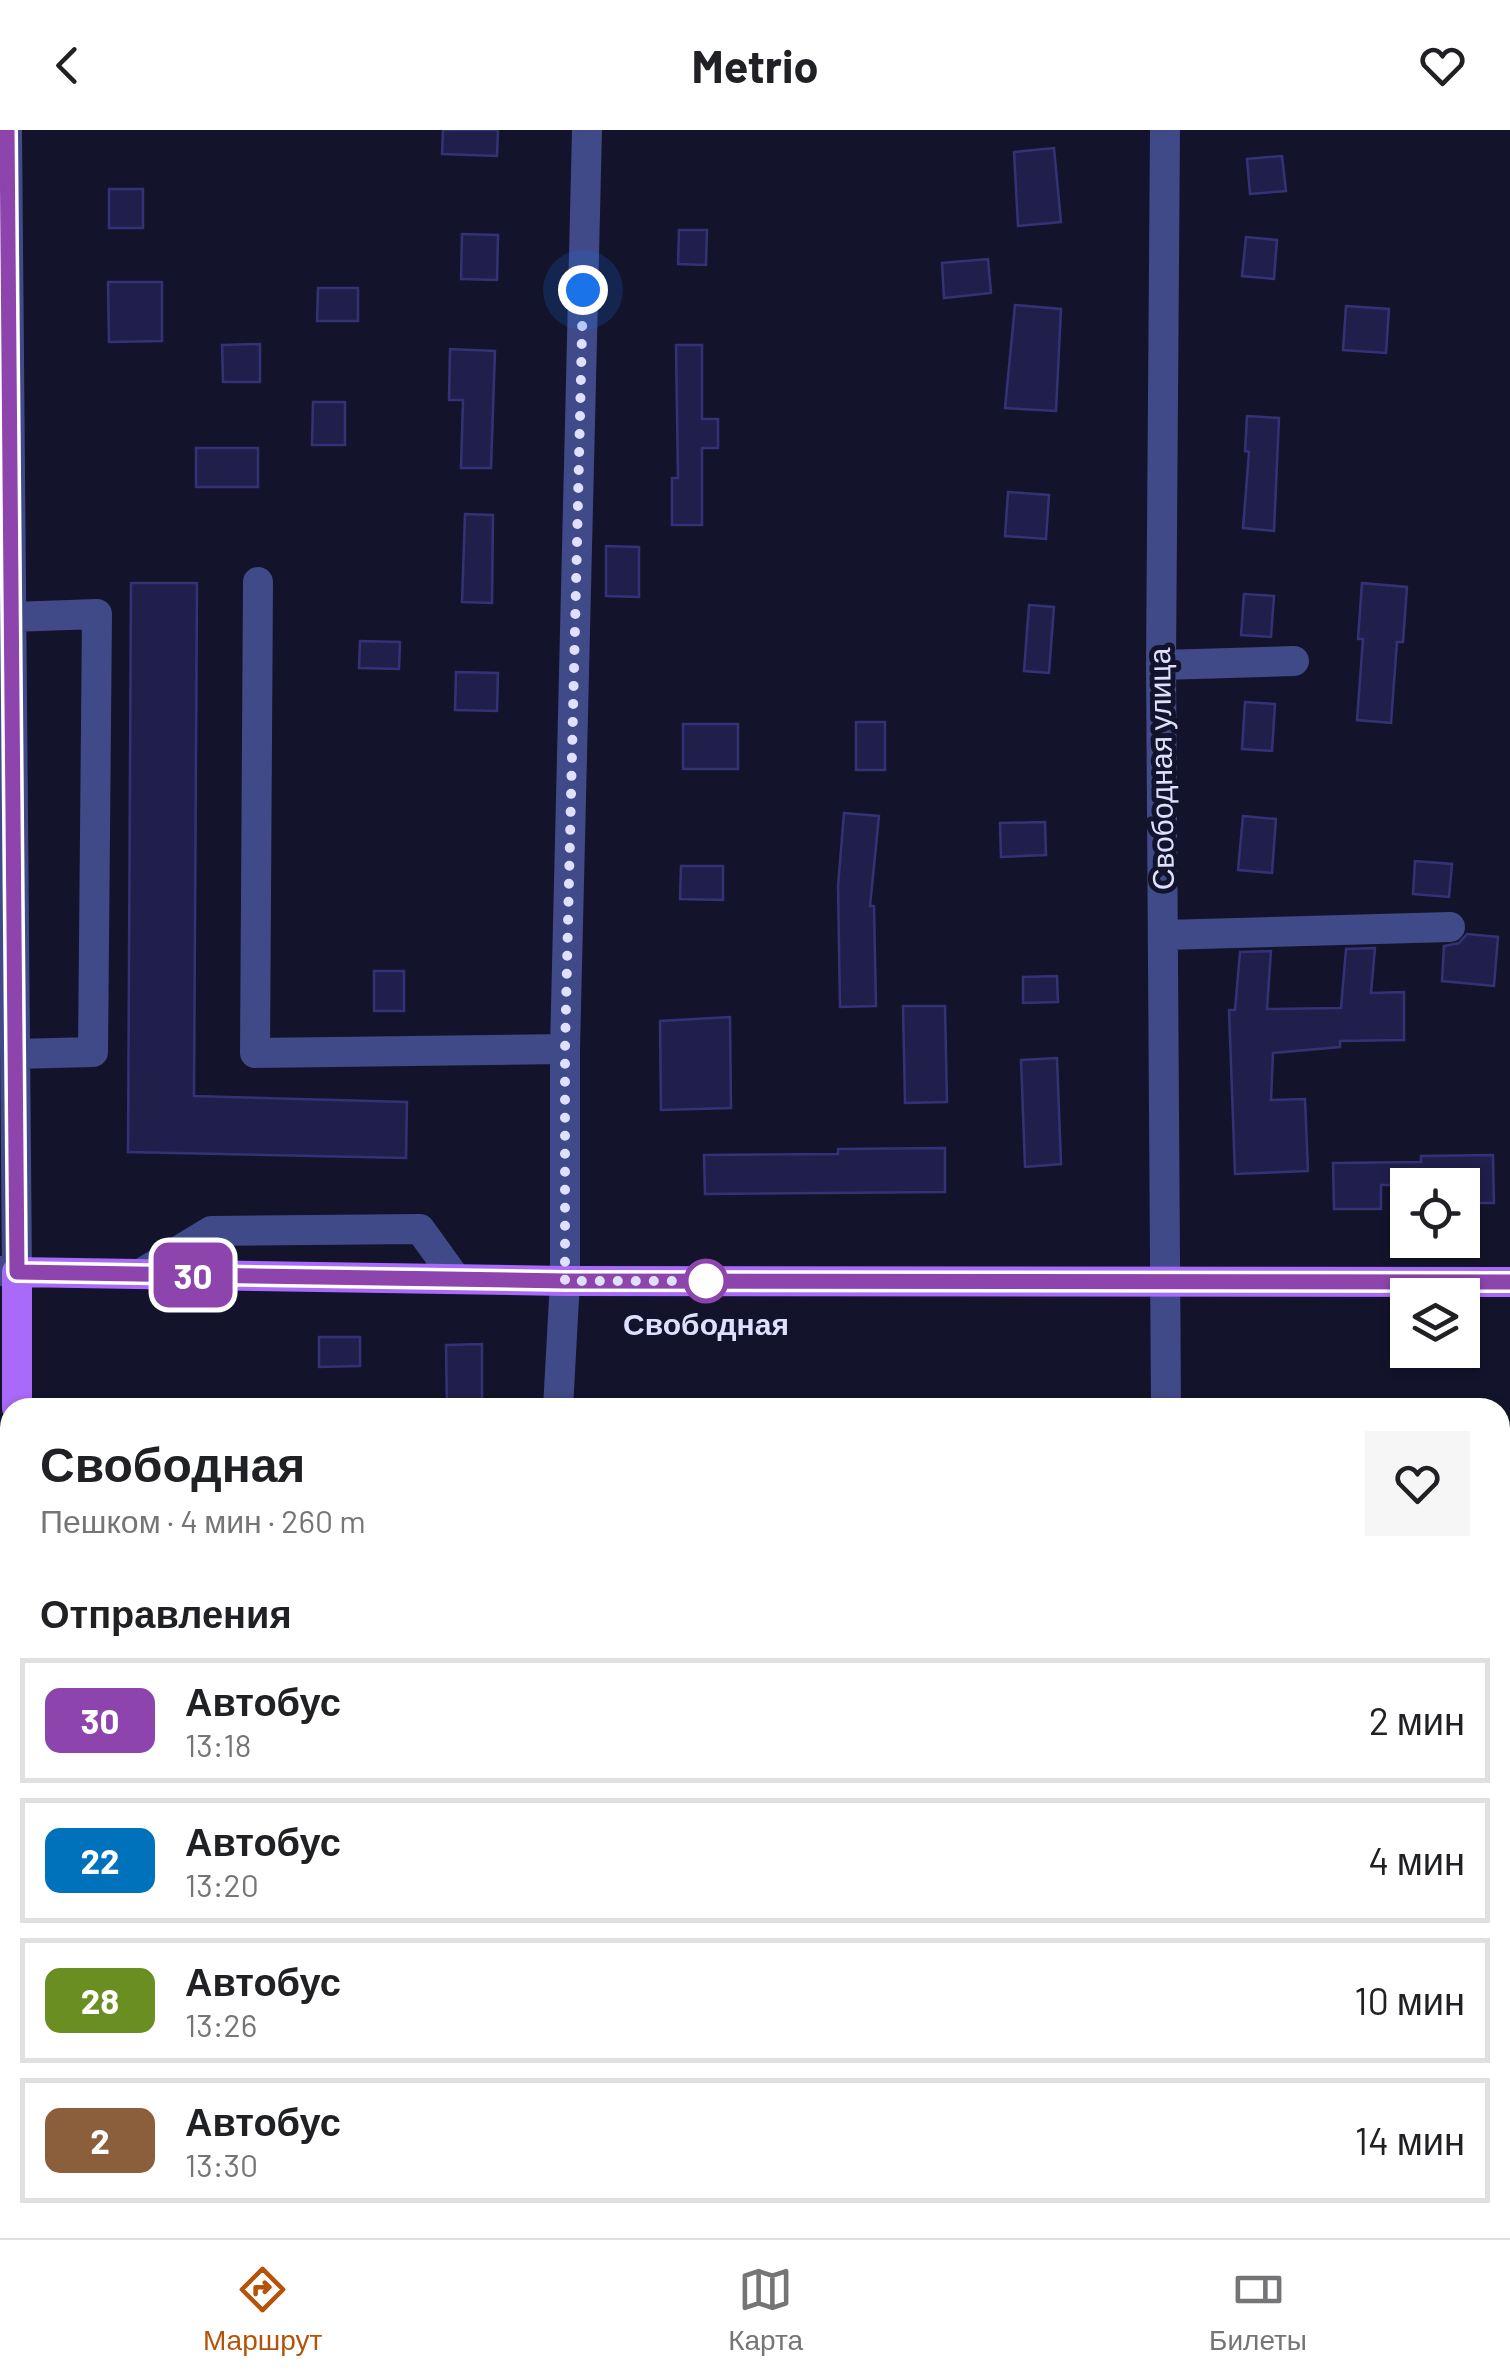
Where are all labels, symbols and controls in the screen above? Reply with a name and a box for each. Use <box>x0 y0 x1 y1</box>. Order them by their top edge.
icon: back <box>40 38 95 93</box>
text: Metrio <box>691 38 819 92</box>
icon: heart <box>1415 38 1470 93</box>
your location <box>558 265 608 315</box>
street label: Свободная улица <box>1140 647 1180 891</box>
map controls <box>1390 1168 1480 1368</box>
button: locate <box>1390 1168 1480 1258</box>
line badge: 30 <box>148 1242 238 1308</box>
text: 30 <box>174 1254 212 1296</box>
marker: Свободная <box>685 1260 727 1302</box>
button: layers <box>1390 1278 1480 1368</box>
place label: Свободная <box>623 1305 789 1341</box>
button: heart <box>1365 1431 1470 1536</box>
text: Свободная <box>40 1434 305 1492</box>
text: Пешком · 4 мин · 260 m <box>40 1501 366 1539</box>
text: Отправления <box>40 1590 292 1636</box>
text: Автобус <box>185 1678 341 1724</box>
text: 2 мин <box>1369 1697 1465 1743</box>
text: 30 <box>81 1699 119 1741</box>
text: 13:18 <box>185 1725 251 1763</box>
text: Автобус <box>185 1818 341 1864</box>
text: 4 мин <box>1368 1837 1465 1883</box>
text: 22 <box>80 1839 120 1881</box>
text: 13:20 <box>185 1865 259 1903</box>
text: Автобус <box>185 1958 341 2004</box>
text: 10 мин <box>1354 1977 1465 2023</box>
text: 28 <box>81 1979 119 2021</box>
text: 13:26 <box>185 2005 257 2043</box>
text: Автобус <box>185 2098 341 2144</box>
text: 14 мин <box>1355 2117 1465 2163</box>
text: 2 <box>90 2119 110 2161</box>
text: 13:30 <box>185 2145 258 2183</box>
tab: Маршрут <box>203 2262 322 2357</box>
tab: Карта <box>728 2262 803 2357</box>
tab: Билеты <box>1209 2262 1307 2357</box>

